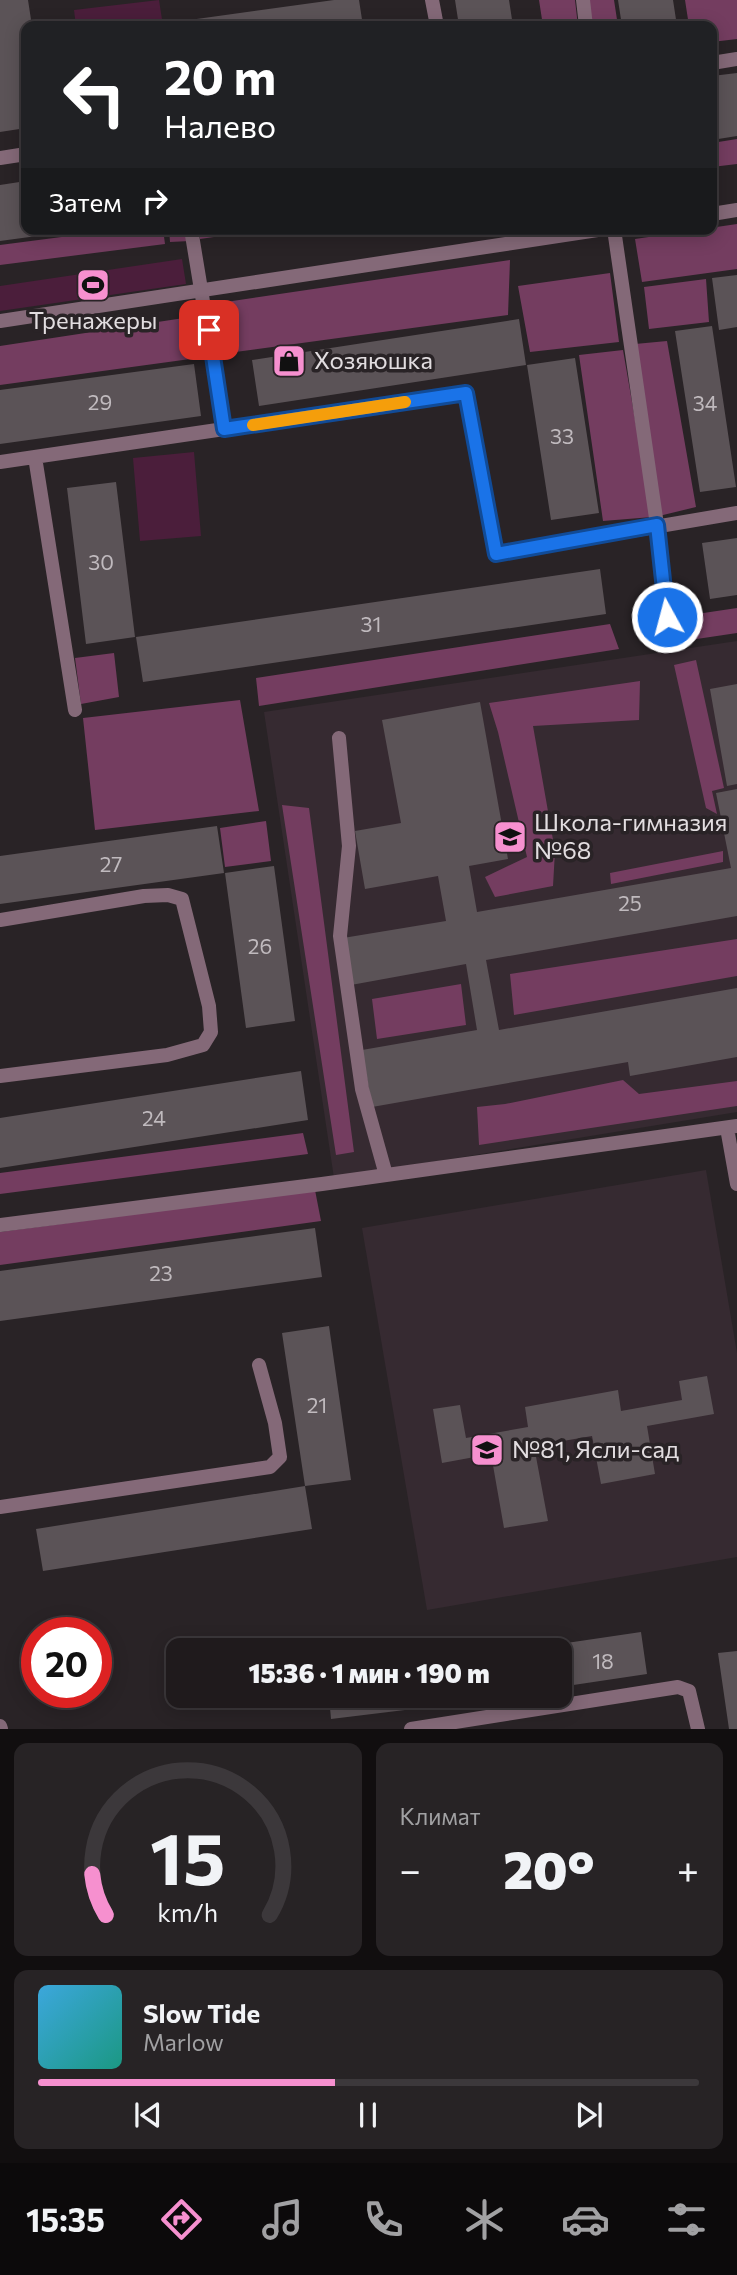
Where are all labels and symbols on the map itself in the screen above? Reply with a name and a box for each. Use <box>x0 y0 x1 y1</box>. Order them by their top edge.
sports icon: Тренажеры <box>74 266 112 304</box>
pin <box>179 300 239 360</box>
place label: Тренажеры <box>29 305 157 334</box>
shop icon: Хозяюшка <box>270 342 308 380</box>
place label: Хозяюшка <box>314 345 433 374</box>
house number: 29 <box>88 389 112 414</box>
house number: 34 <box>693 390 718 415</box>
house number: 33 <box>550 423 574 448</box>
house number: 30 <box>88 549 114 574</box>
position arrow <box>630 580 704 654</box>
house number: 31 <box>361 611 381 636</box>
place label: Школа-гимназия №68 <box>534 807 727 864</box>
school or university icon: Школа-гимназия №68 <box>491 818 529 856</box>
house number: 27 <box>100 851 122 876</box>
house number: 25 <box>618 890 642 915</box>
house number: 26 <box>248 933 272 958</box>
house number: 24 <box>142 1105 166 1130</box>
house number: 23 <box>149 1260 173 1285</box>
house number: 21 <box>307 1392 327 1417</box>
school or university icon: №81, Ясли-сад <box>468 1431 506 1469</box>
place label: №81, Ясли-сад <box>512 1434 679 1463</box>
speed limit sign: 20 <box>21 1617 112 1708</box>
house number: 18 <box>592 1648 614 1673</box>

